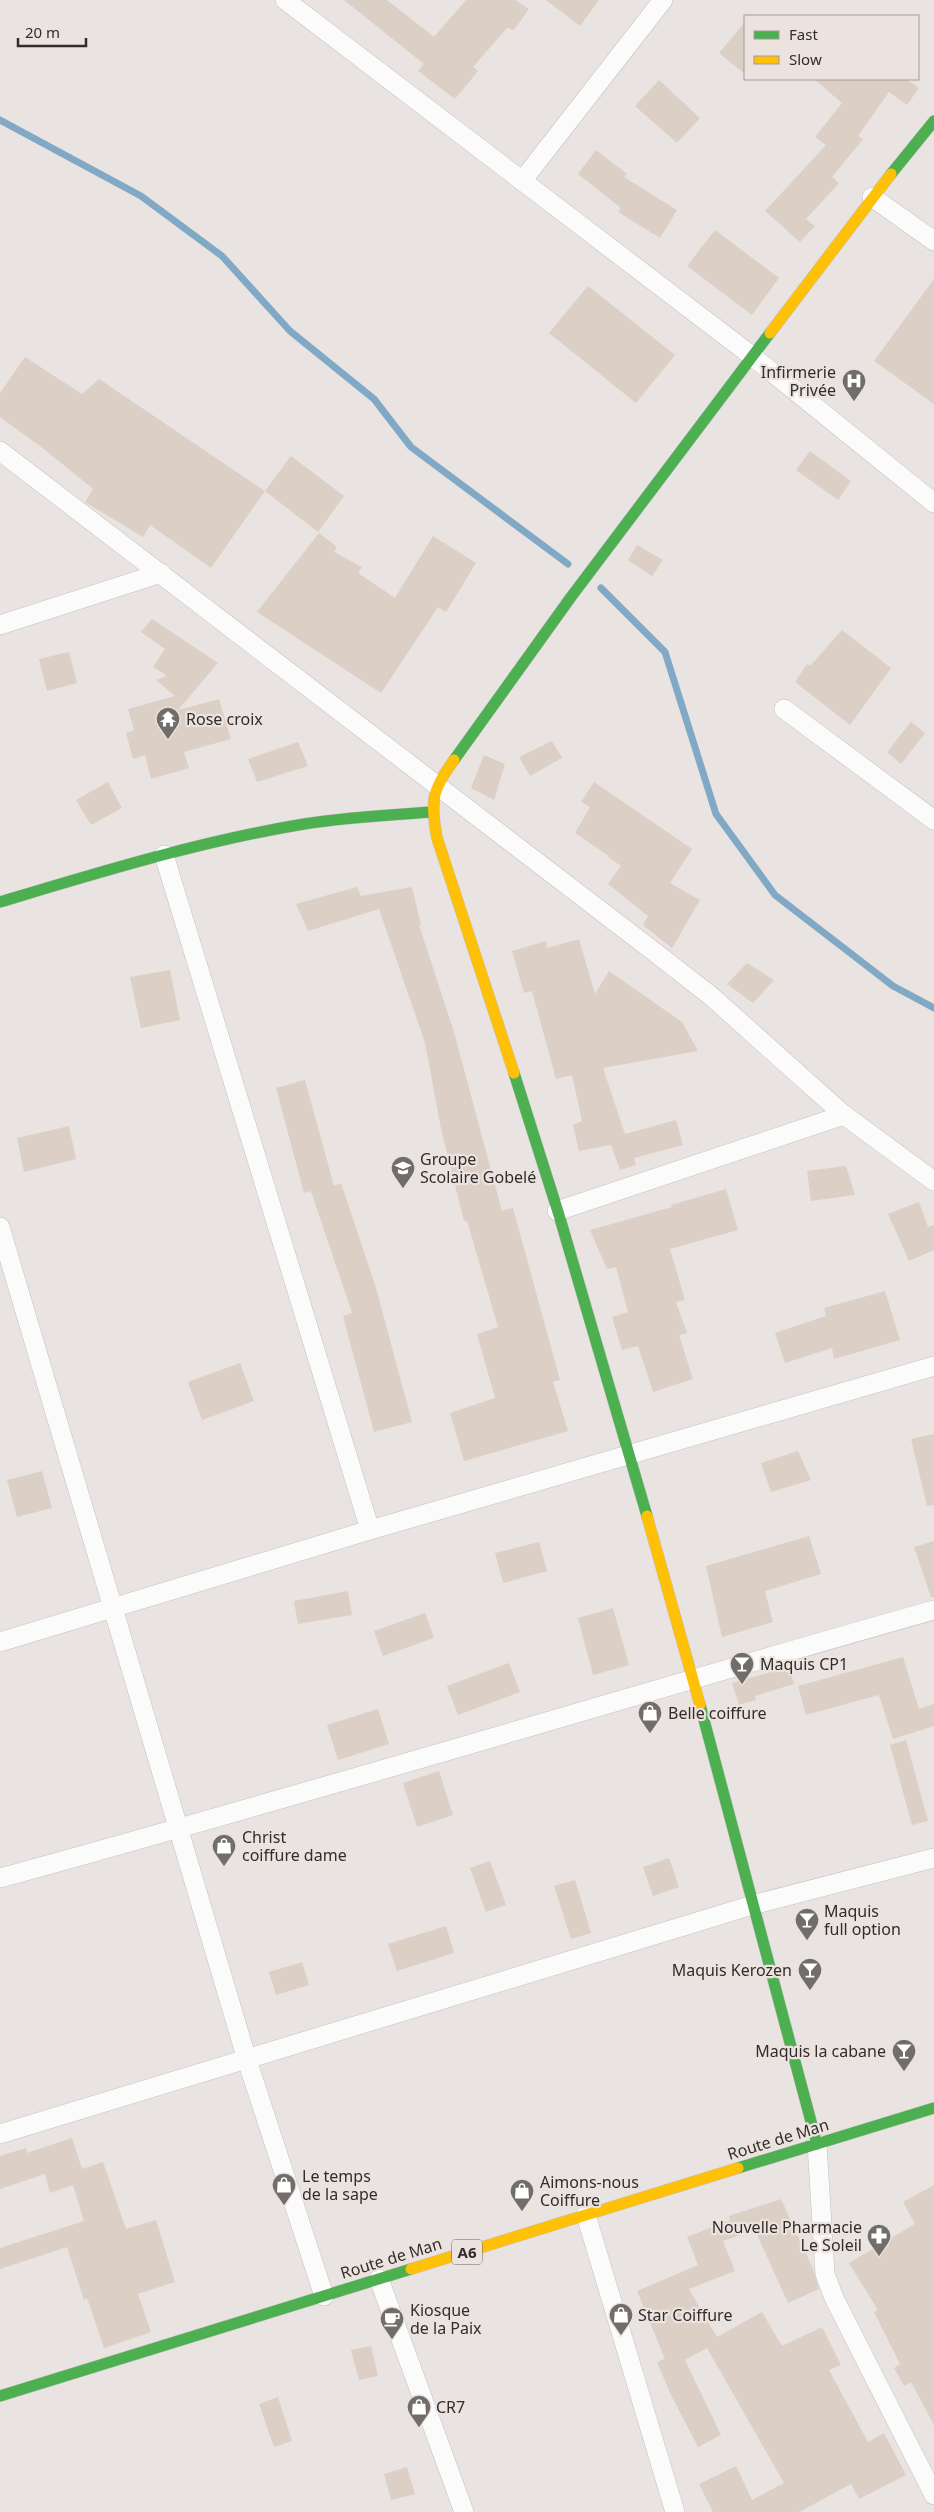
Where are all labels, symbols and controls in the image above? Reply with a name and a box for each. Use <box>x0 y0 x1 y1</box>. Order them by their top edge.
scale bar <box>18 15 85 47</box>
legend <box>744 15 919 80</box>
text: 20 m <box>25 22 60 42</box>
text: Fast <box>789 24 818 44</box>
text: Slow <box>789 49 822 69</box>
place label: Infirmerie Privée <box>761 361 836 401</box>
hospital icon: Infirmerie Privée <box>841 368 867 402</box>
temple icon: Rose croix <box>155 706 181 740</box>
place label: Rose croix <box>186 708 263 730</box>
place label: Groupe Scolaire Gobelé <box>420 1148 536 1188</box>
school or university icon: Groupe Scolaire Gobelé <box>390 1155 416 1189</box>
bar icon: Maquis CP1 <box>729 1651 755 1685</box>
place label: Maquis CP1 <box>760 1653 848 1675</box>
shop icon: Belle coiffure <box>637 1700 663 1734</box>
place label: Belle coiffure <box>668 1702 767 1724</box>
place label: Christ coiffure dame <box>242 1826 347 1866</box>
shop icon: Christ coiffure dame <box>211 1833 237 1867</box>
place label: Maquis full option <box>824 1900 901 1940</box>
bar icon: Maquis full option <box>794 1907 820 1941</box>
bar icon: Maquis Kerozen <box>797 1957 823 1991</box>
place label: Maquis Kerozen <box>672 1959 792 1981</box>
bar icon: Maquis la cabane <box>891 2038 917 2072</box>
place label: Maquis la cabane <box>755 2040 886 2062</box>
street label: Route de Man <box>725 2113 831 2165</box>
place label: Le temps de la sape <box>302 2165 378 2205</box>
place label: Aimons-nous Coiffure <box>540 2171 639 2211</box>
shop icon: Le temps de la sape <box>271 2172 297 2206</box>
shop icon: Aimons-nous Coiffure <box>509 2178 535 2212</box>
place label: Nouvelle Pharmacie Le Soleil <box>712 2216 862 2256</box>
pharmacy icon: Nouvelle Pharmacie Le Soleil <box>866 2223 892 2257</box>
street label: Route de Man <box>338 2232 444 2284</box>
road number: A6 <box>452 2240 482 2264</box>
place label: Kiosque de la Paix <box>410 2299 482 2339</box>
shop icon: Star Coiffure <box>608 2302 634 2336</box>
place label: Star Coiffure <box>638 2304 732 2326</box>
cafe icon: Kiosque de la Paix <box>379 2306 405 2340</box>
shop icon: CR7 <box>406 2394 432 2428</box>
place label: CR7 <box>436 2396 465 2418</box>

